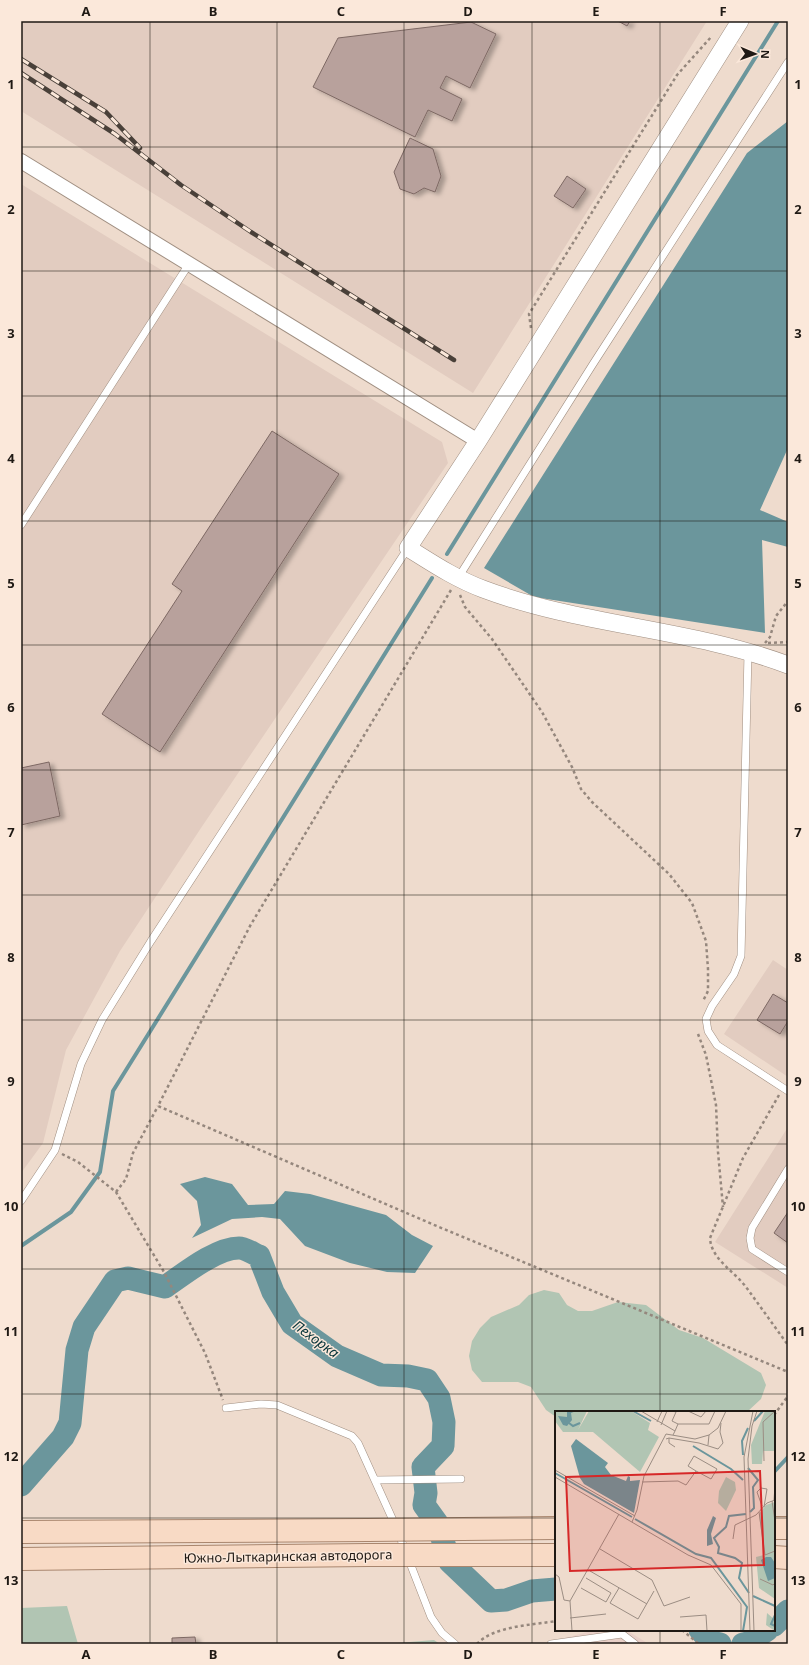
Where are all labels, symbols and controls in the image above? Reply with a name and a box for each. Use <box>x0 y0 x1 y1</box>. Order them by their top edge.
text: A <box>82 2 91 20</box>
text: B <box>209 2 217 20</box>
text: C <box>337 2 345 20</box>
text: D <box>463 2 473 20</box>
text: E <box>592 2 600 20</box>
text: F <box>719 2 727 20</box>
north arrow <box>735 34 775 74</box>
text: N <box>758 50 773 59</box>
text: 1 <box>7 75 15 93</box>
text: 1 <box>794 75 802 93</box>
text: 2 <box>7 200 15 218</box>
text: 2 <box>794 200 802 218</box>
text: 3 <box>7 324 15 342</box>
text: 3 <box>794 324 802 342</box>
text: 4 <box>7 449 15 467</box>
text: 4 <box>794 449 802 467</box>
text: 5 <box>7 574 15 592</box>
text: 5 <box>794 574 802 592</box>
text: 6 <box>7 698 15 716</box>
text: 6 <box>794 698 802 716</box>
text: 7 <box>7 823 15 841</box>
text: 7 <box>794 823 802 841</box>
text: 8 <box>7 948 15 966</box>
text: 8 <box>794 948 802 966</box>
text: 9 <box>7 1072 15 1090</box>
text: 9 <box>794 1072 802 1090</box>
text: 10 <box>4 1197 18 1215</box>
text: 10 <box>791 1197 805 1215</box>
water label: Пехорка <box>289 1315 343 1362</box>
text: 11 <box>4 1322 18 1340</box>
text: 11 <box>791 1322 805 1340</box>
inset map <box>555 1411 775 1631</box>
text: 12 <box>4 1447 18 1465</box>
text: 12 <box>791 1447 805 1465</box>
street label: Южно-Лыткаринская автодорога <box>184 1545 392 1567</box>
text: 13 <box>4 1571 18 1589</box>
text: 13 <box>791 1571 805 1589</box>
text: A <box>82 1645 91 1663</box>
text: B <box>209 1645 217 1663</box>
text: C <box>337 1645 345 1663</box>
text: D <box>463 1645 473 1663</box>
text: E <box>592 1645 600 1663</box>
text: F <box>719 1645 727 1663</box>

